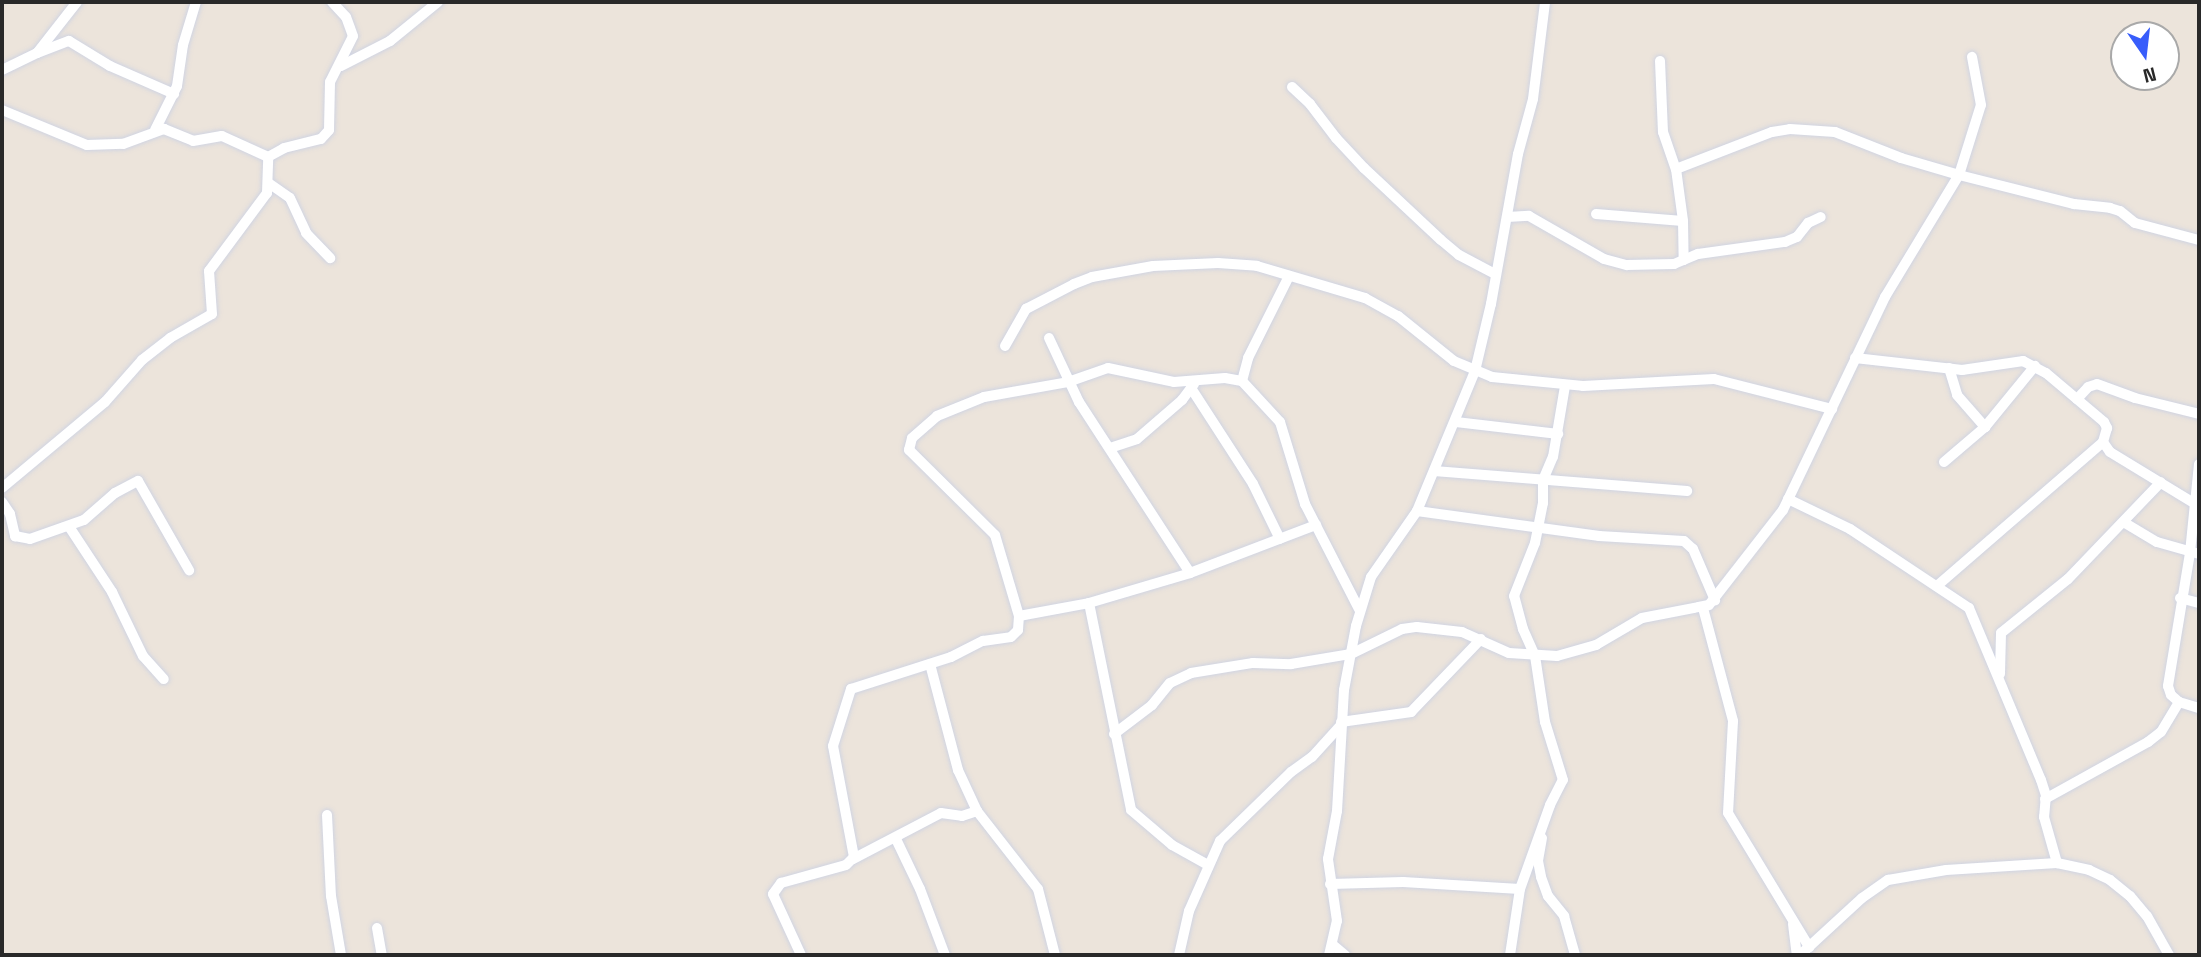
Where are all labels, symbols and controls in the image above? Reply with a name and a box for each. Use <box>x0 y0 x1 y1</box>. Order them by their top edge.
north arrow <box>2110 21 2180 91</box>
text: N <box>2141 61 2159 89</box>

